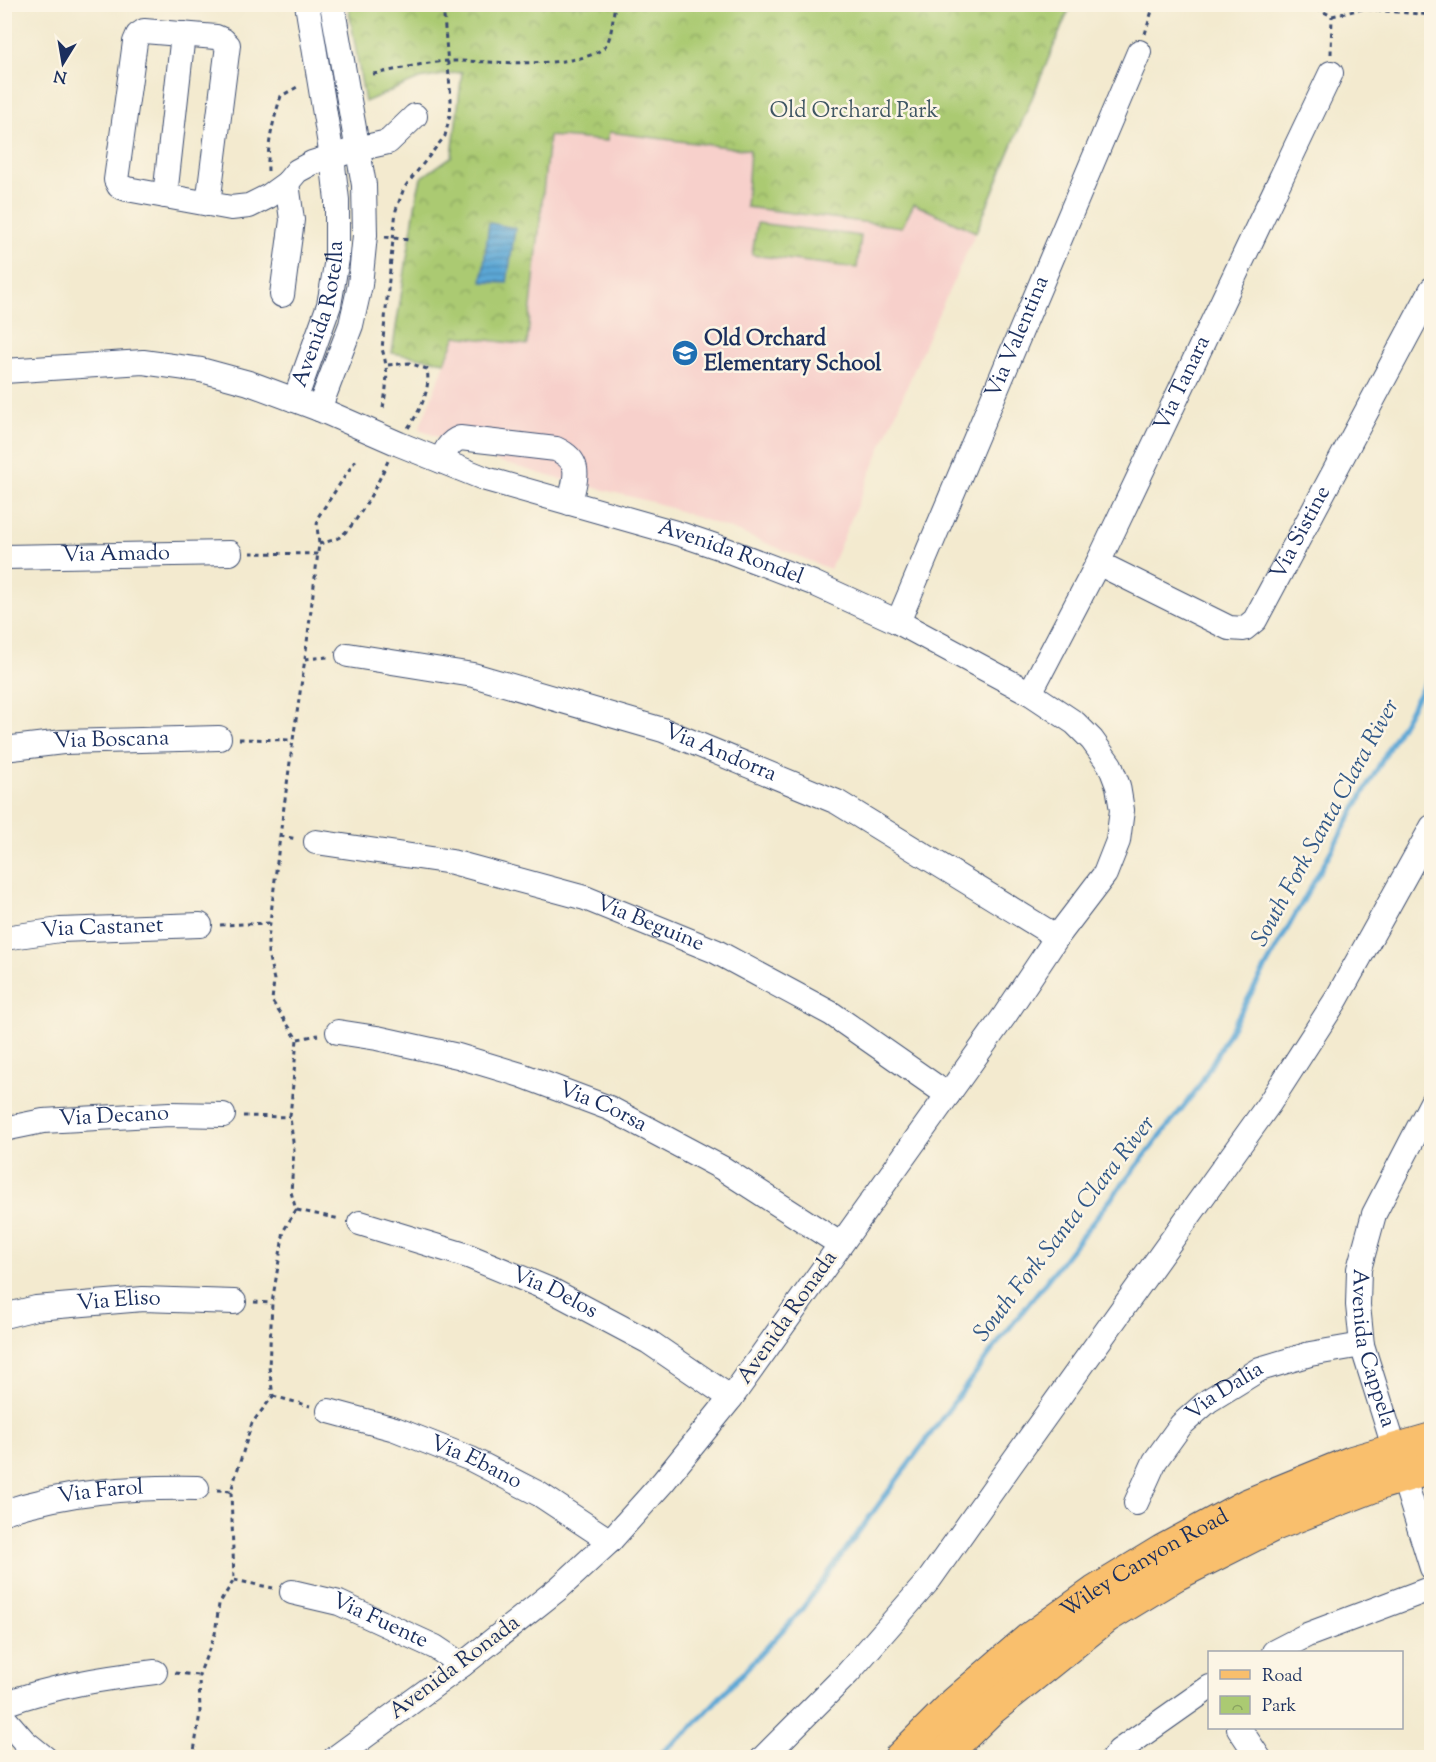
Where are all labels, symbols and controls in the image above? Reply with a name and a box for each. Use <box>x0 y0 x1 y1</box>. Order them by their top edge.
north arrow <box>33 33 93 93</box>
text: N <box>52 63 69 88</box>
park label: Old Orchard Park <box>770 96 938 128</box>
street label: Avenida Rotella <box>285 241 353 392</box>
street label: Via Valentina <box>978 271 1058 404</box>
place label: Old Orchard Elementary School <box>704 324 882 381</box>
street label: Via Tanara <box>1147 331 1220 437</box>
school or university icon: Old Orchard Elementary School <box>670 338 700 368</box>
street label: Via Sistine <box>1263 480 1340 586</box>
street label: Avenida Rondel <box>654 513 808 594</box>
street label: Via Amado <box>62 538 170 572</box>
water label: South Fork Santa Clara River <box>1244 692 1409 953</box>
street label: Via Andorra <box>659 716 781 791</box>
street label: Via Boscana <box>52 723 170 759</box>
street label: Via Beguine <box>591 888 709 961</box>
street label: Via Castanet <box>39 910 164 948</box>
street label: Via Corsa <box>554 1074 652 1141</box>
street label: Via Decano <box>58 1098 170 1136</box>
water label: South Fork Santa Clara River <box>966 1108 1164 1349</box>
street label: Avenida Ronada <box>730 1245 846 1391</box>
street label: Via Delos <box>506 1260 603 1328</box>
street label: Avenida Cappela <box>1342 1268 1403 1432</box>
street label: Via Eliso <box>76 1283 161 1321</box>
street label: Via Dalia <box>1179 1354 1270 1429</box>
street label: Via Ebano <box>425 1428 527 1498</box>
street label: Via Farol <box>56 1473 144 1514</box>
street label: Wiley Canyon Road <box>1055 1502 1235 1627</box>
street label: Via Fuente <box>326 1586 433 1658</box>
street label: Avenida Ronada <box>383 1608 527 1728</box>
legend <box>1208 1651 1403 1729</box>
text: Road <box>1262 1664 1302 1690</box>
text: Park <box>1262 1694 1297 1720</box>

